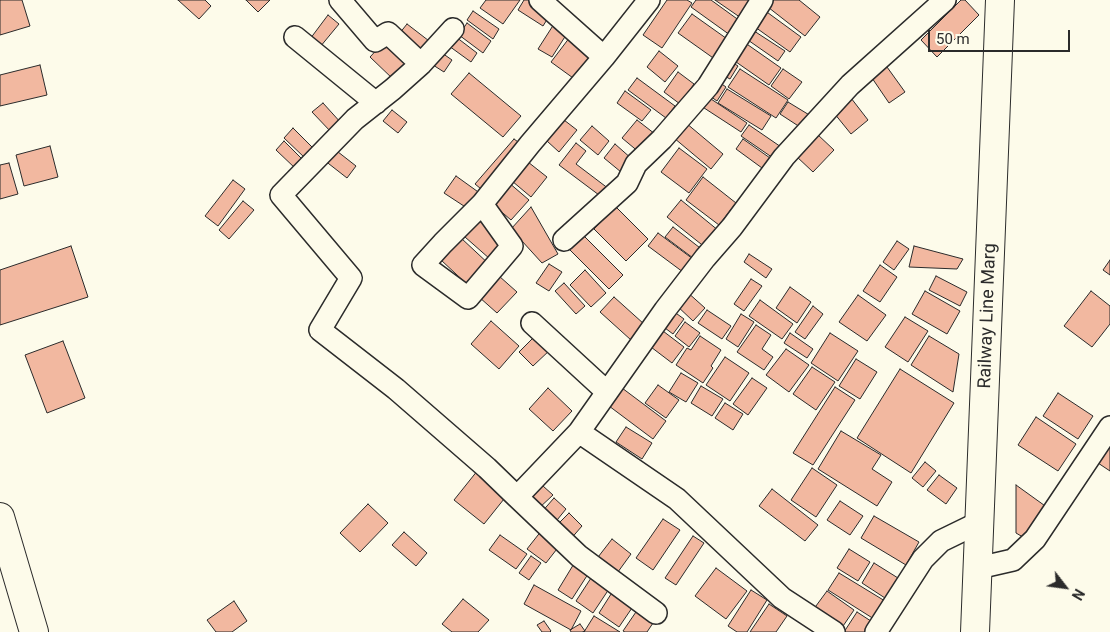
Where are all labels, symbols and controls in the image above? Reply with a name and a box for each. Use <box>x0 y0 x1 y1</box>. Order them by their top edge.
scale bar <box>930 20 1072 52</box>
text: 50 m <box>936 30 970 48</box>
street label: Railway Line Marg <box>975 243 1001 389</box>
north arrow <box>1040 562 1090 612</box>
text: N <box>1069 586 1087 603</box>

